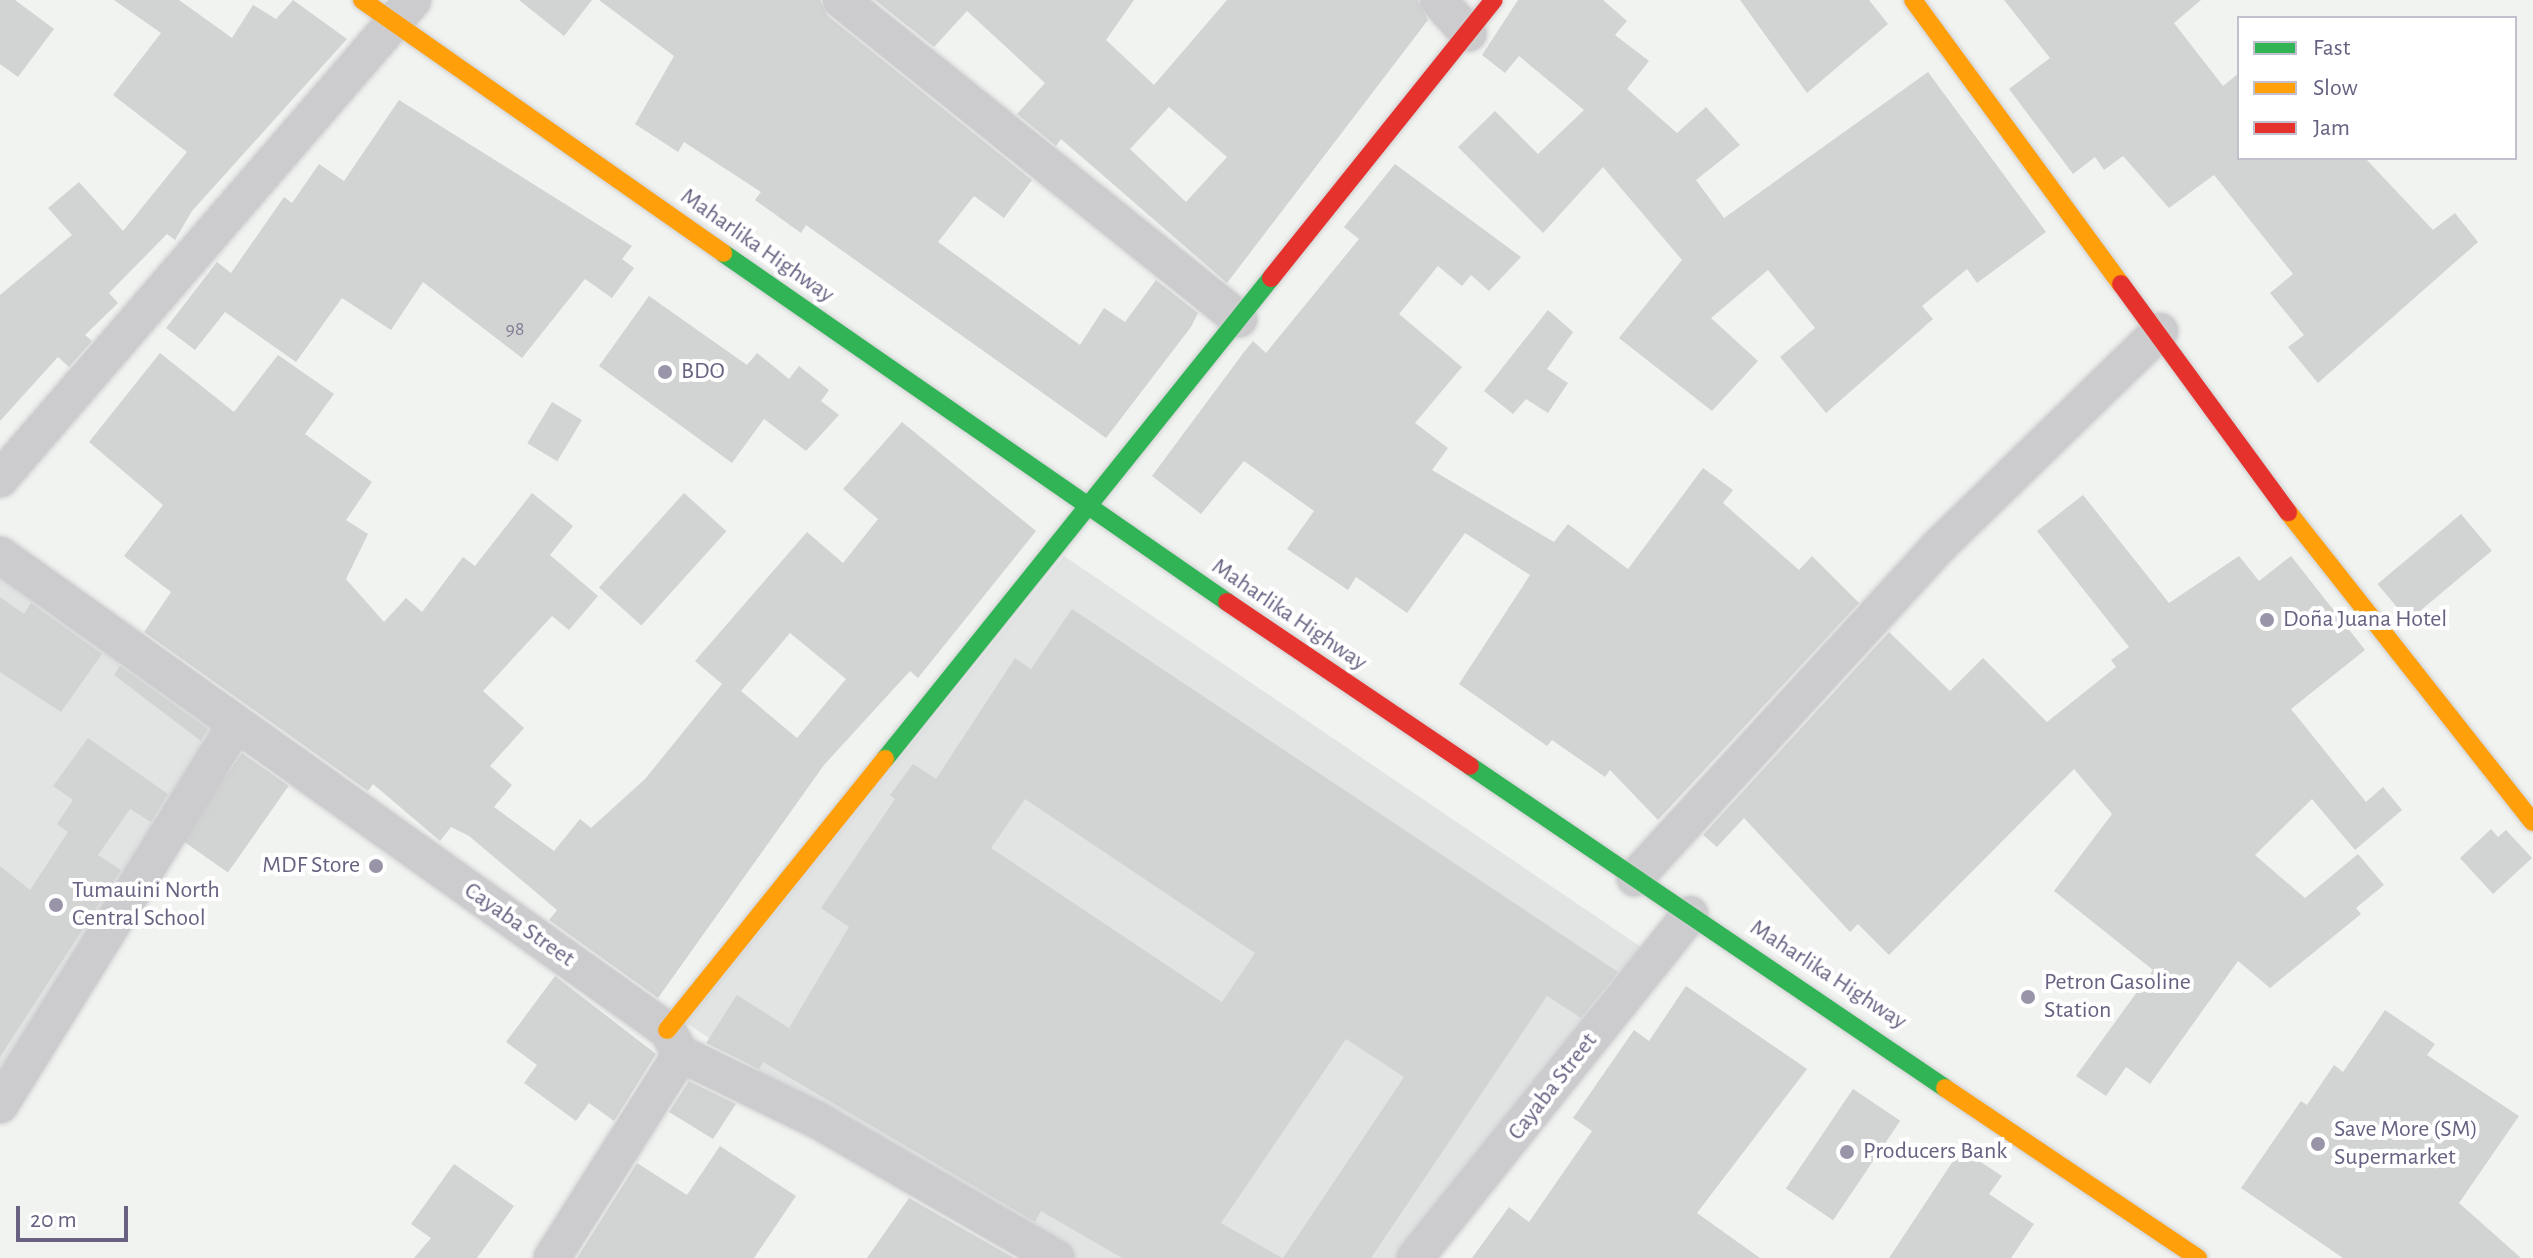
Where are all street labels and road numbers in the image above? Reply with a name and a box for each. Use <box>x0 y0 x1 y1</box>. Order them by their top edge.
street label: Maharlika Highway <box>675 182 839 310</box>
street label: Maharlika Highway <box>1206 552 1372 678</box>
street label: Cayaba Street <box>458 876 580 974</box>
street label: Maharlika Highway <box>1744 914 1912 1036</box>
street label: Cayaba Street <box>1502 1028 1604 1146</box>

